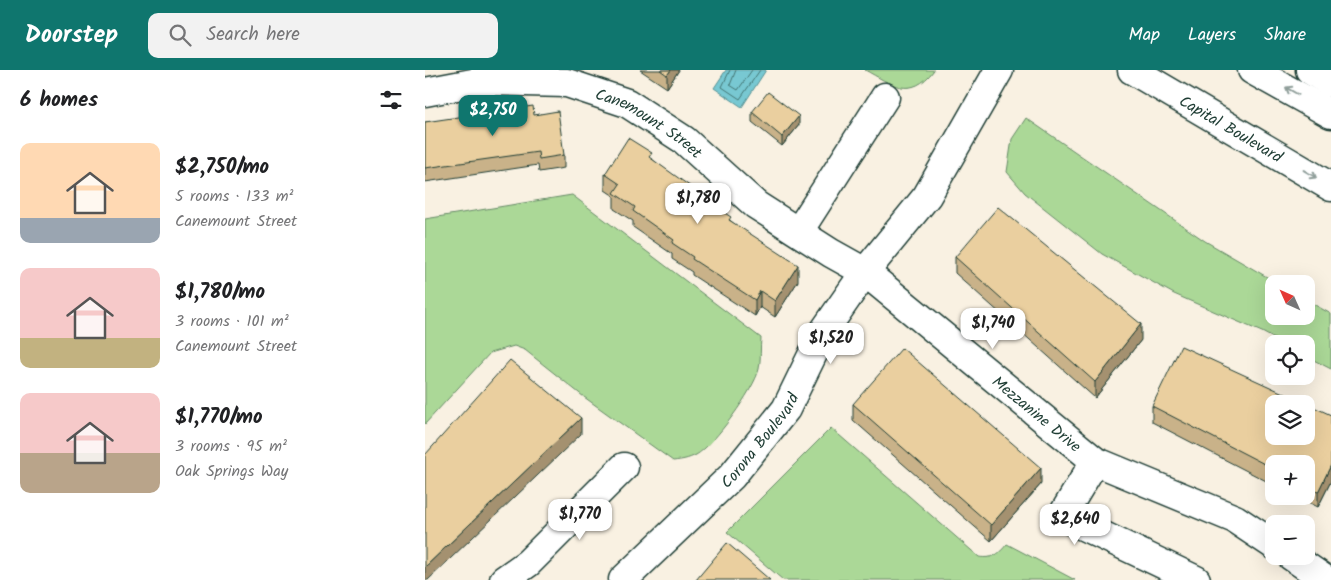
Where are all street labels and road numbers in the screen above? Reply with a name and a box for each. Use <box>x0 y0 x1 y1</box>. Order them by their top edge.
street label: Canemount Street <box>592 82 708 166</box>
street label: Capital Boulevard <box>1174 89 1288 170</box>
street label: Mezzanine Drive <box>986 370 1086 459</box>
street label: Corona Boulevard <box>715 388 807 495</box>

